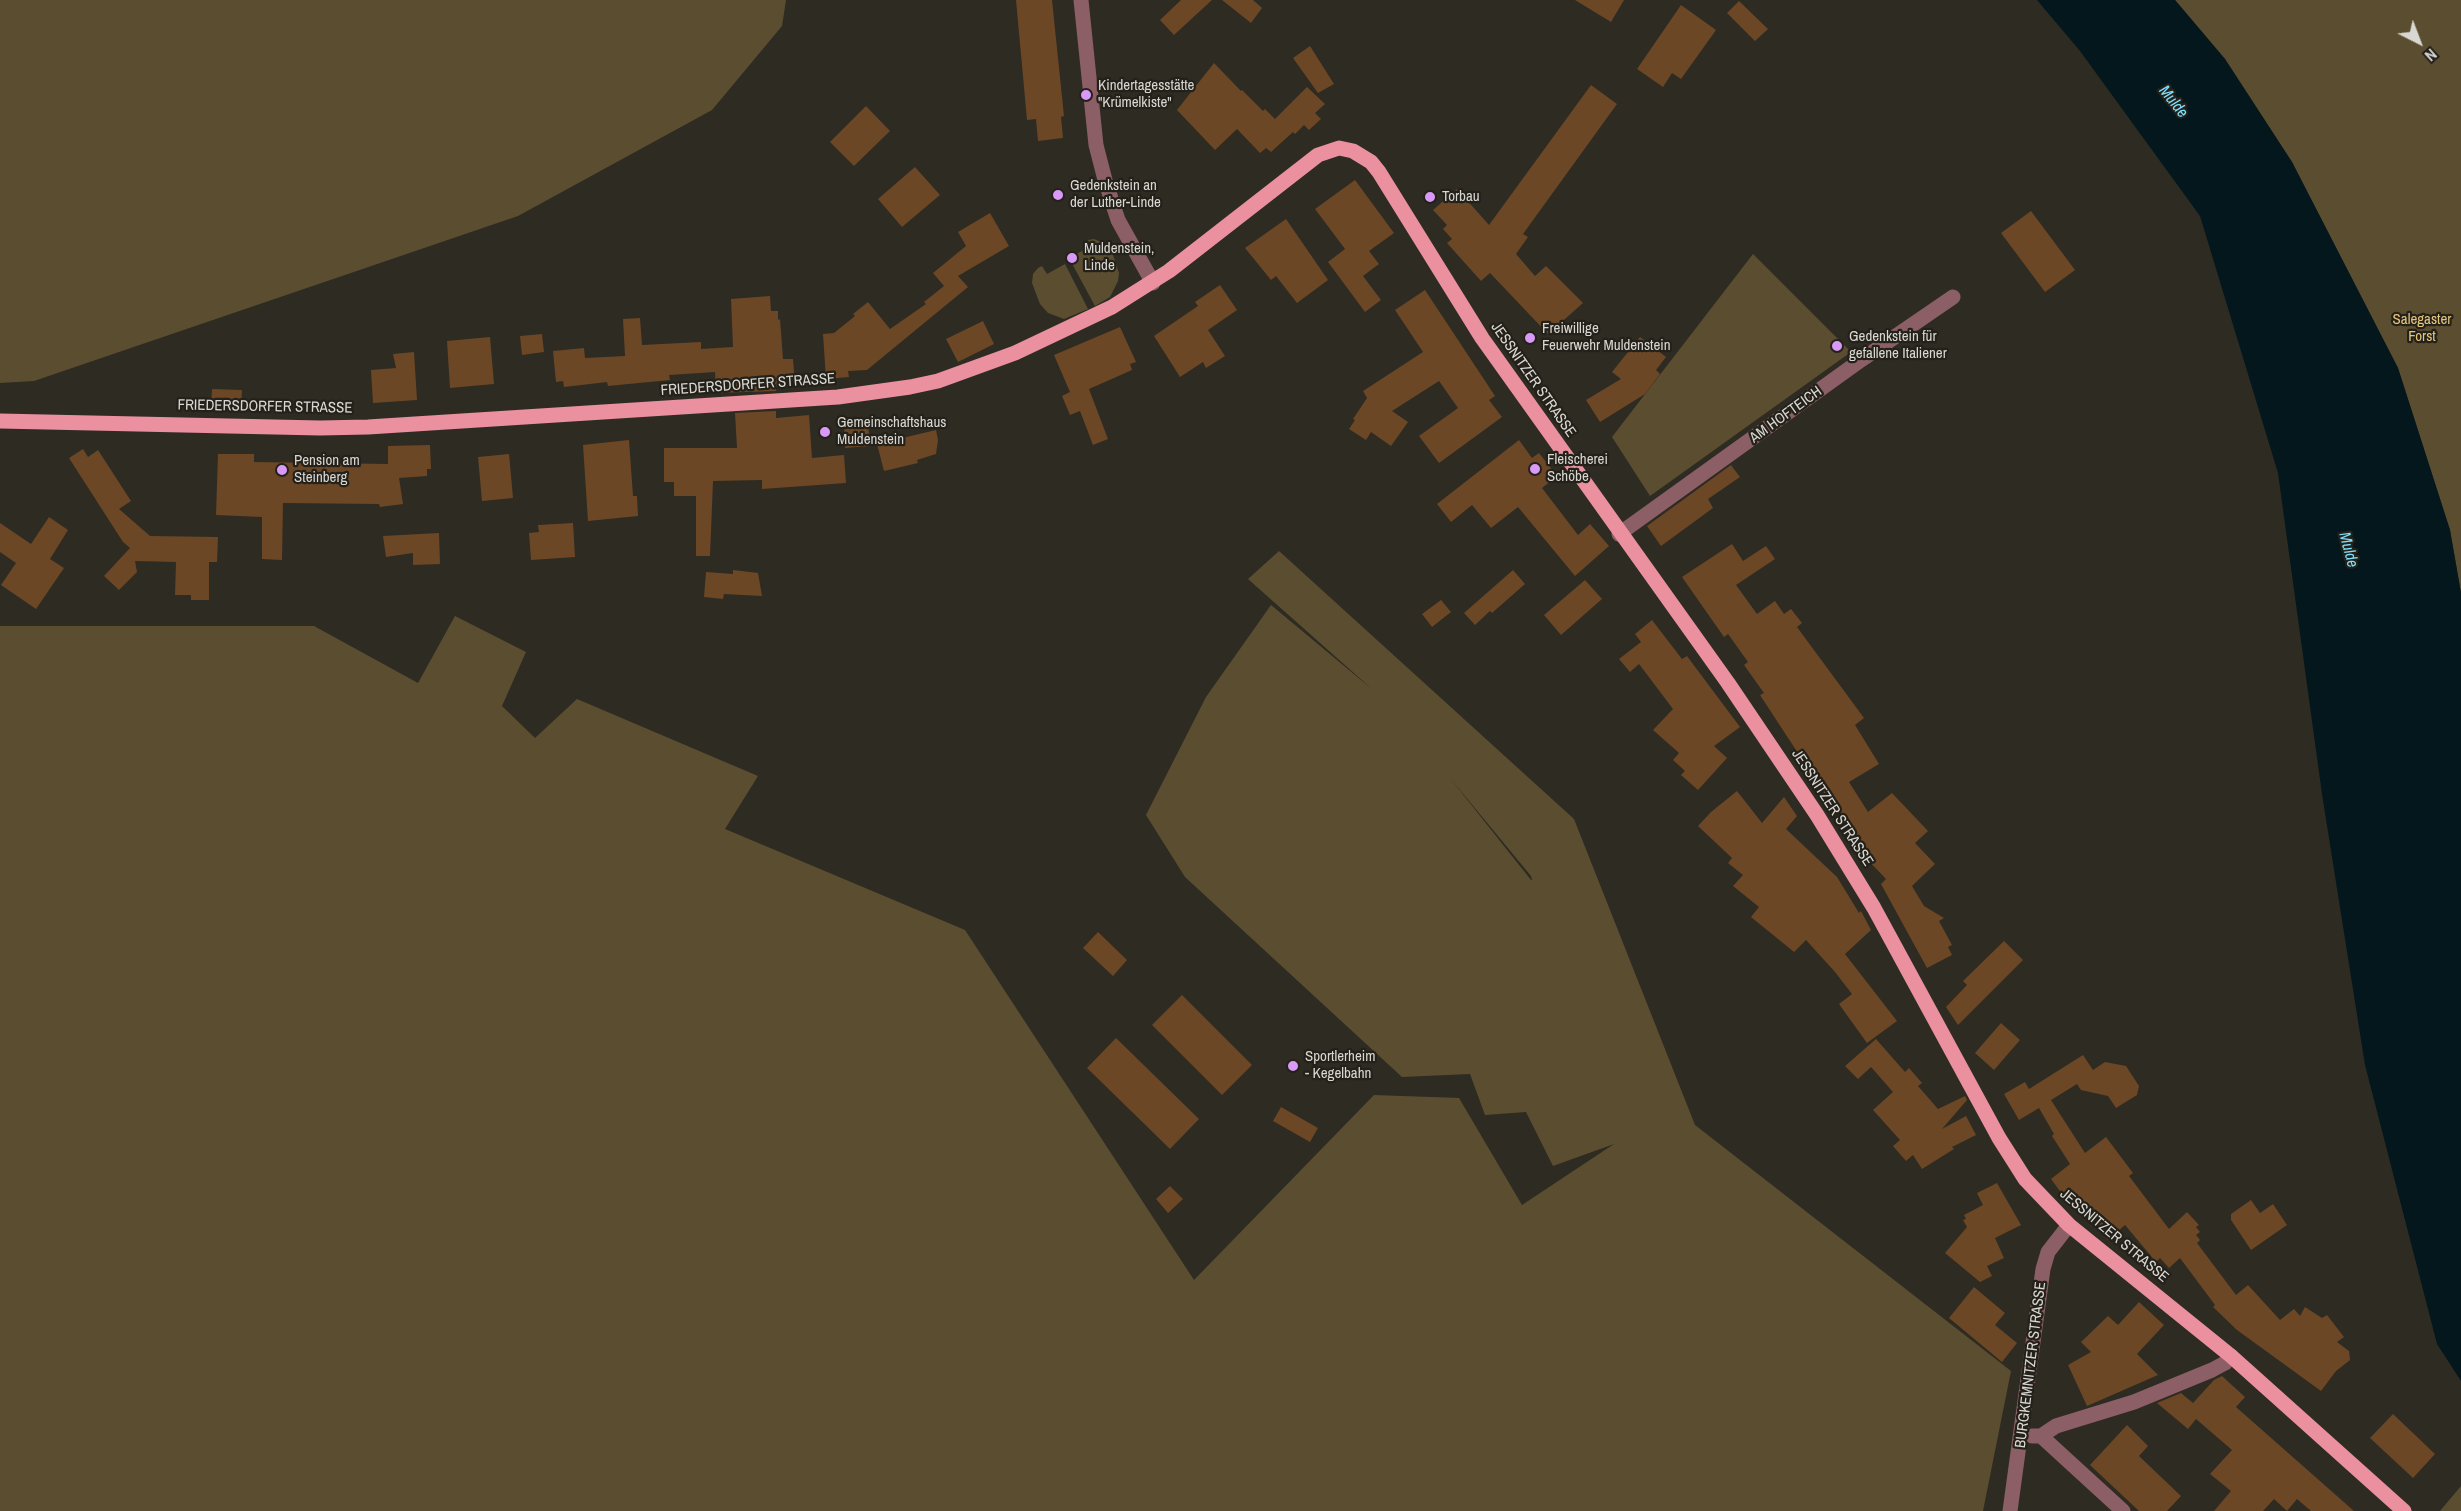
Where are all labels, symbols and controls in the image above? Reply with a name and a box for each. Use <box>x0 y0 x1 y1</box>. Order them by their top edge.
north arrow <box>2389 12 2449 72</box>
text: N <box>2420 44 2442 67</box>
place label: Kindertagesstätte "Krümelkiste" <box>1098 77 1194 112</box>
water label: Mulde <box>2154 82 2192 122</box>
marker: Kindertagesstätte "Krümelkiste" <box>1079 88 1093 102</box>
place label: Gedenkstein an der Luther-Linde <box>1070 177 1161 212</box>
marker: Gedenkstein an der Luther-Linde <box>1051 188 1065 202</box>
place label: Torbau <box>1442 188 1480 206</box>
marker: Torbau <box>1423 190 1437 204</box>
place label: Muldenstein, Linde <box>1084 240 1154 275</box>
marker: Muldenstein, Linde <box>1065 251 1079 265</box>
park label: Salegaster Forst <box>2393 311 2451 346</box>
street label: JESSNITZER STRASSE <box>1487 319 1579 441</box>
place label: Freiwillige Feuerwehr Muldenstein <box>1542 320 1671 355</box>
place label: Gedenkstein für gefallene Italiener <box>1849 328 1947 363</box>
marker: Freiwillige Feuerwehr Muldenstein <box>1523 331 1537 345</box>
marker: Gedenkstein für gefallene Italiener <box>1830 339 1844 353</box>
street label: FRIEDERSDORFER STRASSE <box>660 370 836 400</box>
street label: AM HOFTEICH <box>1746 383 1826 447</box>
street label: FRIEDERSDORFER STRASSE <box>177 396 353 418</box>
place label: Gemeinschaftshaus Muldenstein <box>837 414 946 449</box>
marker: Gemeinschaftshaus Muldenstein <box>818 425 832 439</box>
place label: Fleischerei Schöbe <box>1547 451 1608 486</box>
place label: Pension am Steinberg <box>294 452 360 487</box>
marker: Fleischerei Schöbe <box>1528 462 1542 476</box>
marker: Pension am Steinberg <box>275 463 289 477</box>
water label: Mulde <box>2334 530 2362 570</box>
street label: JESSNITZER STRASSE <box>1787 746 1877 870</box>
place label: Sportlerheim - Kegelbahn <box>1305 1048 1375 1083</box>
marker: Sportlerheim - Kegelbahn <box>1286 1059 1300 1073</box>
street label: JESSNITZER STRASSE <box>2056 1185 2172 1287</box>
street label: BURGKEMNITZER STRASSE <box>2012 1281 2050 1449</box>

